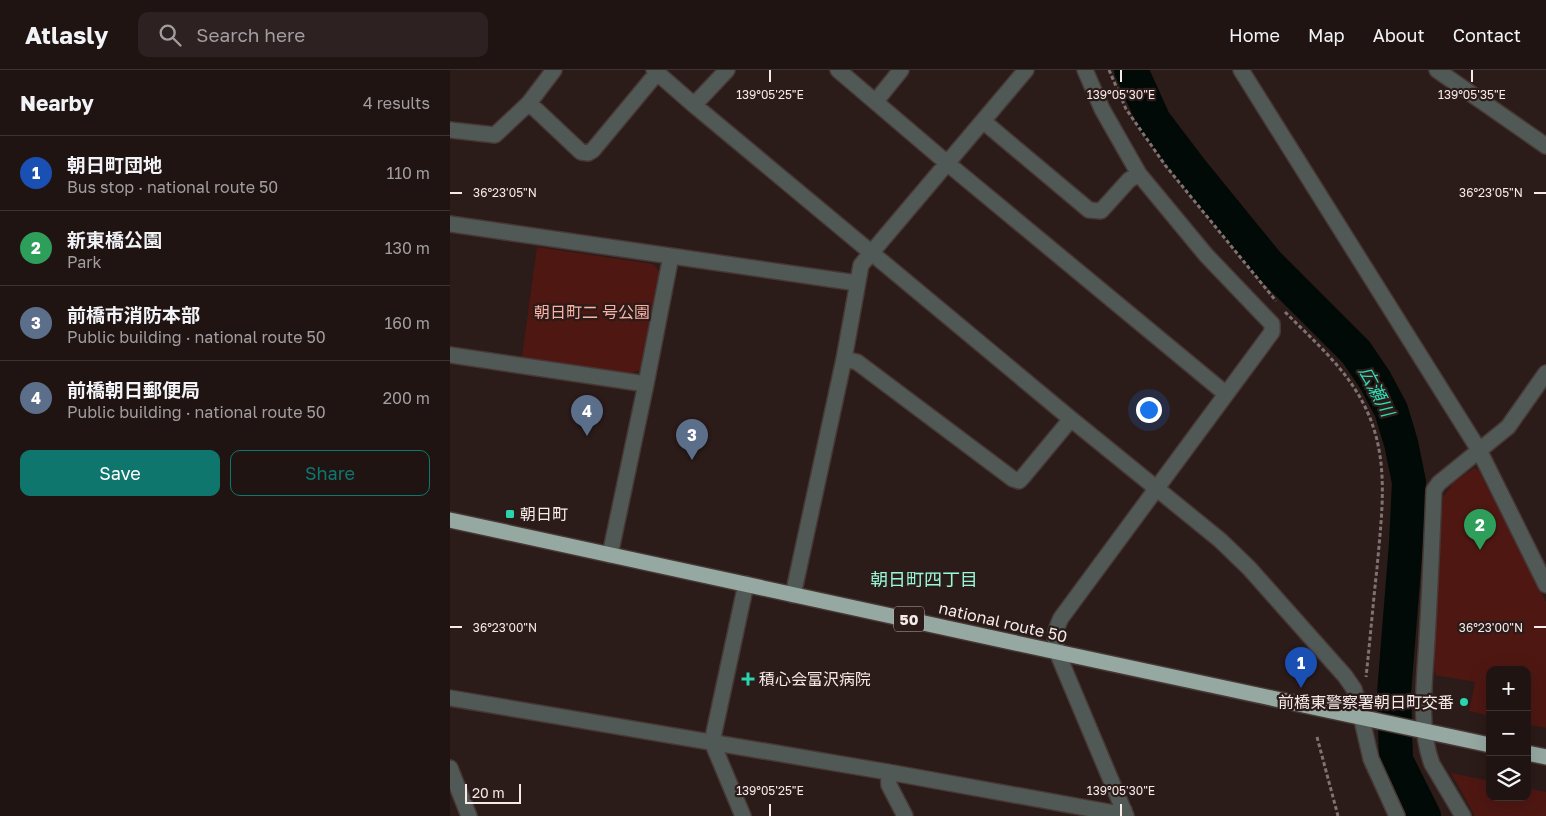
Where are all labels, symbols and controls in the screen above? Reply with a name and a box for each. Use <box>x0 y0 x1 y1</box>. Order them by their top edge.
search box <box>138 12 488 57</box>
text: Atlasly <box>25 20 108 49</box>
icon: search <box>156 21 184 49</box>
text: Search here <box>196 23 305 46</box>
text: Home <box>1229 24 1280 46</box>
text: Map <box>1308 24 1345 46</box>
text: About <box>1373 24 1425 46</box>
text: Contact <box>1453 24 1521 46</box>
text: 139°05'25"E <box>736 87 804 102</box>
text: 139°05'30"E <box>1087 87 1155 102</box>
text: 139°05'35"E <box>1438 87 1506 102</box>
text: Nearby <box>20 90 94 116</box>
text: 4 results <box>363 93 430 113</box>
text: 朝日町団地 <box>67 153 162 176</box>
text: 1 <box>32 163 40 183</box>
text: 110 m <box>386 163 430 183</box>
text: Bus stop · national route 50 <box>67 177 278 197</box>
text: 36°23'05"N <box>473 185 537 200</box>
text: 36°23'05"N <box>1459 185 1523 200</box>
text: 新東橋公園 <box>67 228 162 251</box>
text: 2 <box>31 238 41 258</box>
text: 130 m <box>385 238 430 258</box>
text: Park <box>67 252 102 272</box>
park label: 朝日町二 号公園 <box>534 302 650 322</box>
text: 前橋市消防本部 <box>67 303 200 326</box>
text: 3 <box>31 313 41 333</box>
text: 160 m <box>384 313 430 333</box>
text: Public building · national route 50 <box>67 327 326 347</box>
water label: 広瀬川 <box>1355 362 1400 422</box>
text: 前橋朝日郵便局 <box>67 378 200 401</box>
text: 4 <box>31 388 41 408</box>
text: 200 m <box>383 388 430 408</box>
pin: 4 <box>571 395 603 436</box>
your location <box>1136 397 1162 423</box>
text: Public building · national route 50 <box>67 402 326 422</box>
pin: 3 <box>676 419 708 460</box>
button: Save <box>20 450 220 496</box>
button: Share <box>230 450 430 496</box>
place label: 朝日町 <box>520 504 568 524</box>
marker: 朝日町 <box>504 508 516 520</box>
pin: 2 <box>1464 509 1496 550</box>
district label: 朝日町四丁目 <box>870 568 978 590</box>
street label: national route 50 <box>937 597 1069 647</box>
road number: 50 <box>894 606 924 632</box>
text: 36°23'00"N <box>473 620 537 635</box>
text: 36°23'00"N <box>1459 620 1523 635</box>
pin: 1 <box>1285 647 1317 688</box>
map controls <box>1486 666 1531 801</box>
button: + <box>1486 666 1531 711</box>
place label: 積心会富沢病院 <box>759 669 871 689</box>
marker: 積心会富沢病院 <box>741 672 755 686</box>
place label: 前橋東警察署朝日町交番 <box>1278 692 1454 712</box>
marker: 前橋東警察署朝日町交番 <box>1458 696 1470 708</box>
button: − <box>1486 711 1531 756</box>
button: layers <box>1486 756 1531 801</box>
scale bar <box>465 781 521 804</box>
text: 139°05'25"E <box>736 783 804 798</box>
text: 139°05'30"E <box>1087 783 1155 798</box>
text: 20 m <box>472 784 505 801</box>

